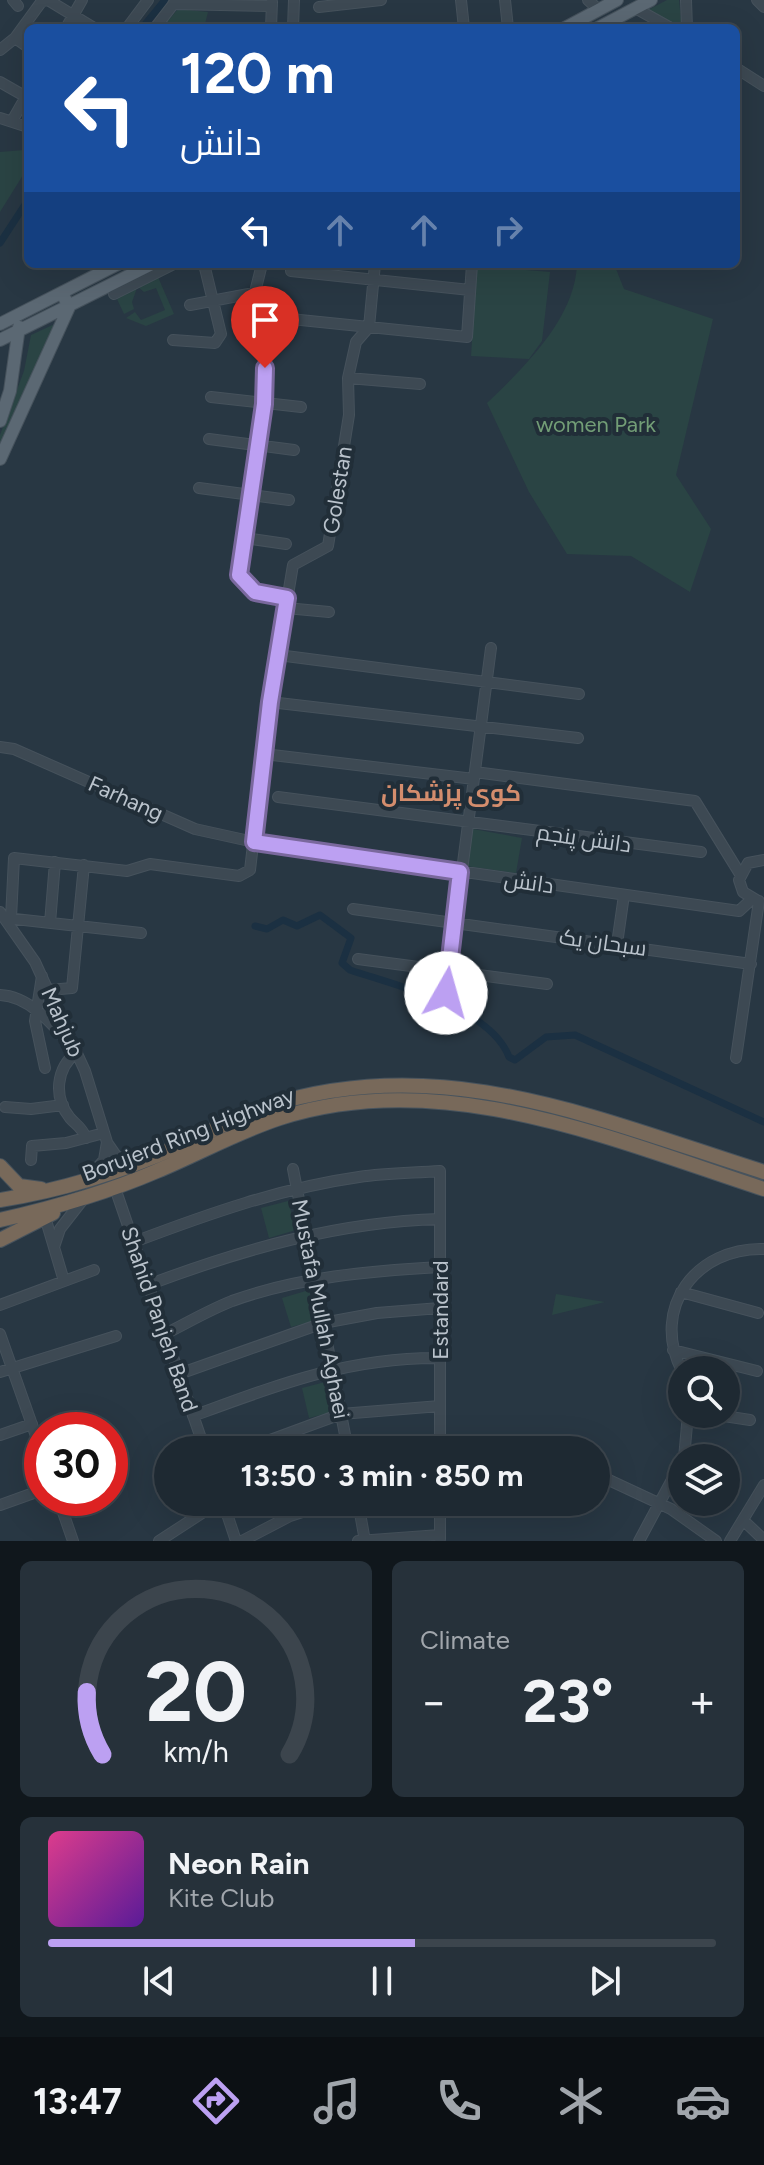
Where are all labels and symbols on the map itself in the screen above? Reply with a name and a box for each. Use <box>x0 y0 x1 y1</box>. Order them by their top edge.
pin <box>231 286 299 368</box>
park label: women Park <box>536 411 656 438</box>
street label: Golestan <box>317 444 358 536</box>
street label: Farhang <box>84 770 167 827</box>
district label: کوی پزشکان <box>381 778 521 810</box>
street label: دانش پنجم <box>535 818 633 860</box>
street label: دانش <box>502 866 555 899</box>
street label: سبحان یک <box>557 923 649 962</box>
position arrow <box>404 951 488 1035</box>
street label: Mahjub <box>35 983 90 1061</box>
street label: Borujerd Ring Highway <box>78 1081 299 1187</box>
street label: Mustafa Mullah Aghaei <box>286 1197 355 1421</box>
street label: Shahid Panjeh Band <box>115 1223 204 1415</box>
street label: Estandard <box>427 1260 454 1360</box>
speed limit sign: 30 <box>24 1412 128 1516</box>

